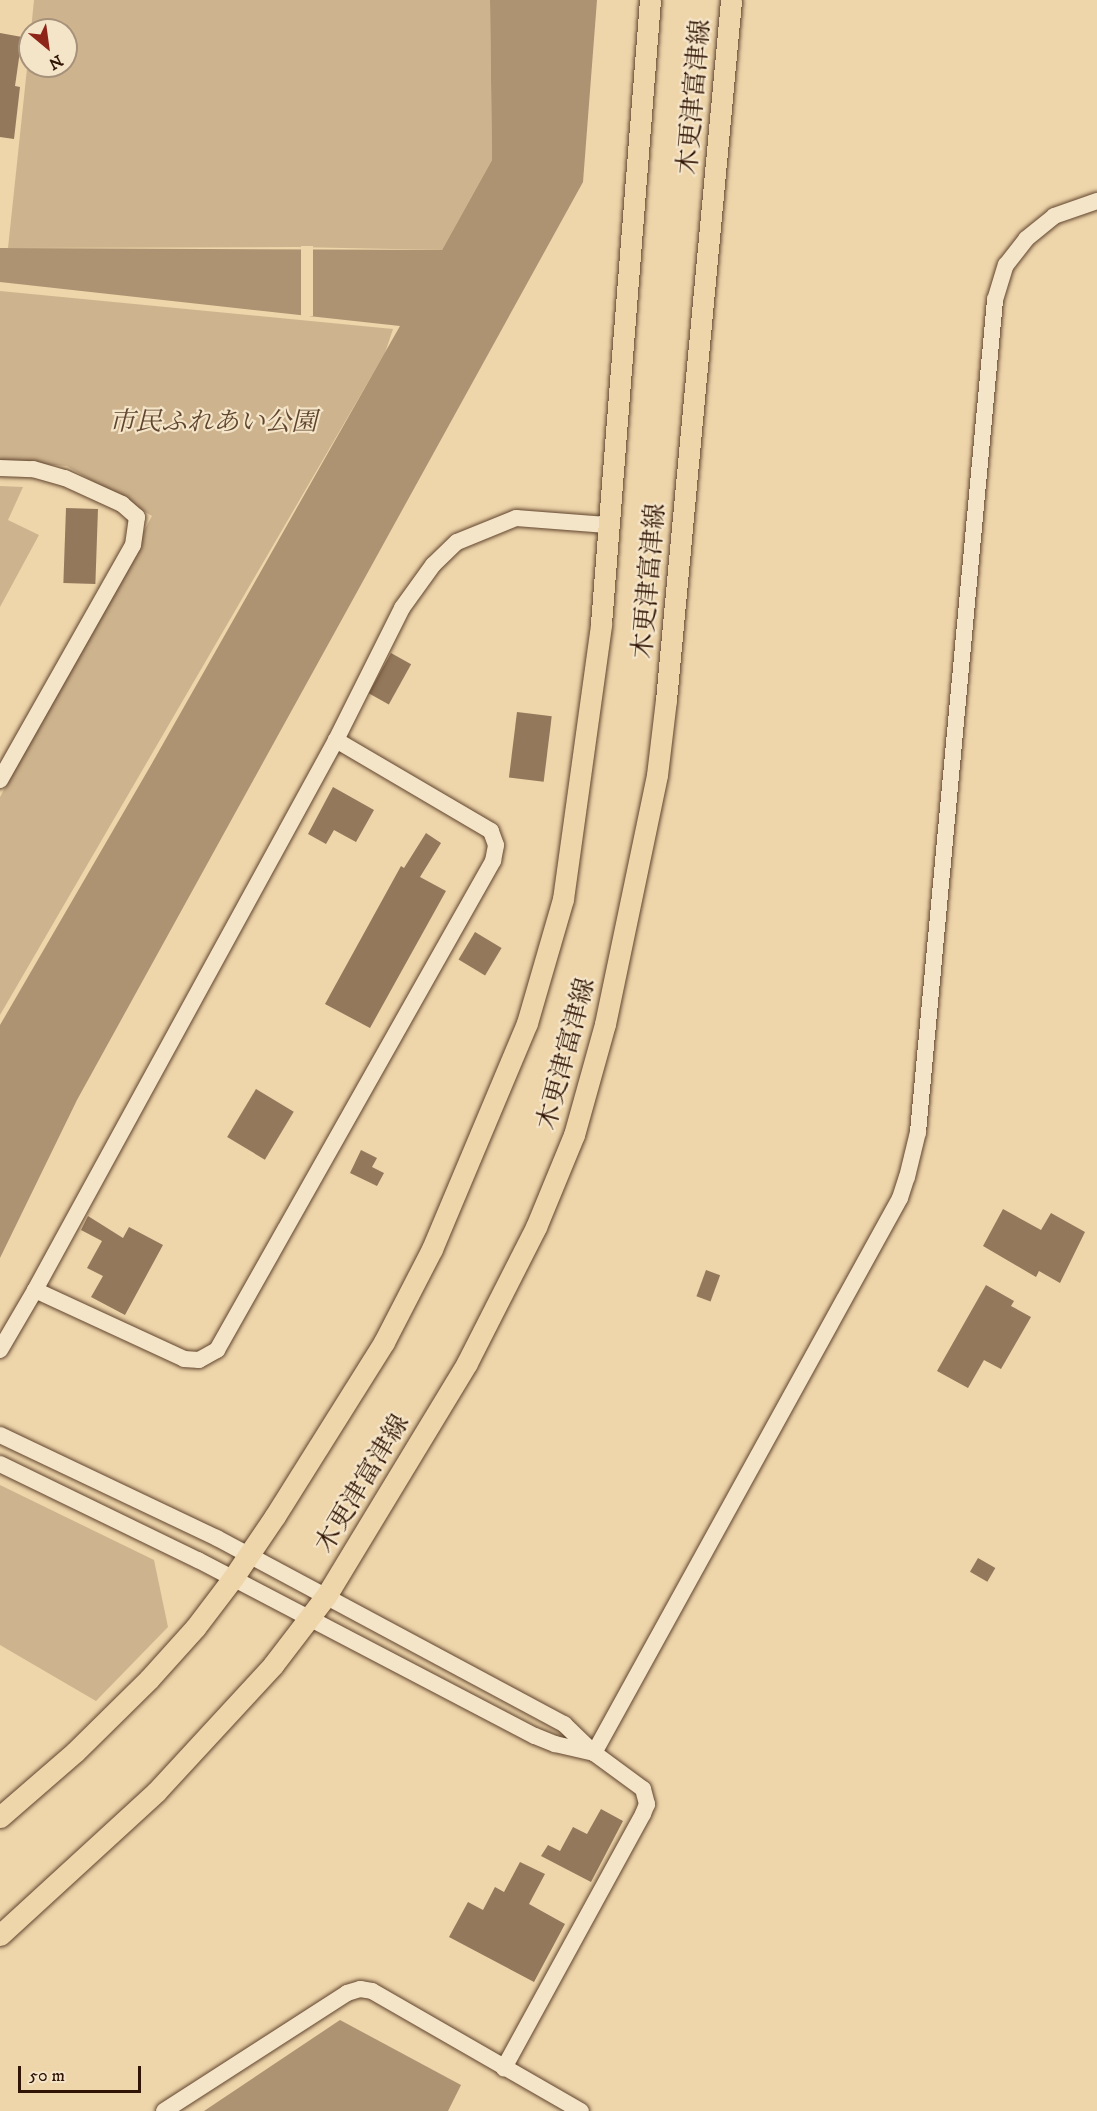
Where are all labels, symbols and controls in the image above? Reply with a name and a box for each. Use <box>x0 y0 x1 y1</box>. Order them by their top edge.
north arrow <box>18 18 78 78</box>
street label: 木更津富津線 <box>673 18 717 176</box>
text: N <box>45 50 66 74</box>
park label: 市民ふれあい公園 <box>109 407 317 439</box>
street label: 木更津富津線 <box>628 502 672 660</box>
street label: 木更津富津線 <box>532 975 602 1133</box>
street label: 木更津富津線 <box>309 1409 417 1559</box>
scale bar <box>21 2054 144 2092</box>
text: 50 m <box>29 2065 65 2087</box>

